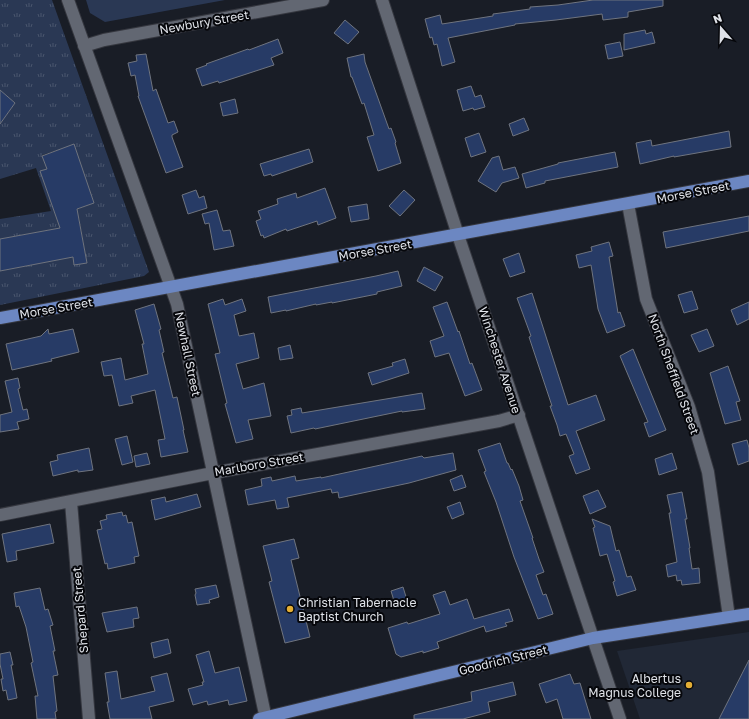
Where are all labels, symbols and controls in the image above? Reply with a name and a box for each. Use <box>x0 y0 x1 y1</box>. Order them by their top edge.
street label: Newbury Street <box>158 7 250 37</box>
north arrow <box>701 8 741 48</box>
text: N <box>711 11 724 26</box>
street label: Morse Street <box>655 178 731 206</box>
street label: Morse Street <box>337 236 413 264</box>
street label: Morse Street <box>18 294 94 322</box>
street label: Winchester Avenue <box>476 305 524 415</box>
street label: Newhall Street <box>172 310 204 398</box>
street label: North Sheffield Street <box>645 312 703 436</box>
street label: Marlboro Street <box>213 449 305 479</box>
street label: Shepard Street <box>69 566 91 654</box>
place label: Christian Tabernacle Baptist Church <box>298 595 417 624</box>
marker: Christian Tabernacle Baptist Church <box>285 604 295 614</box>
street label: Goodrich Street <box>457 642 549 678</box>
place label: Albertus Magnus College <box>588 671 681 700</box>
marker: Albertus Magnus College <box>684 680 694 690</box>

